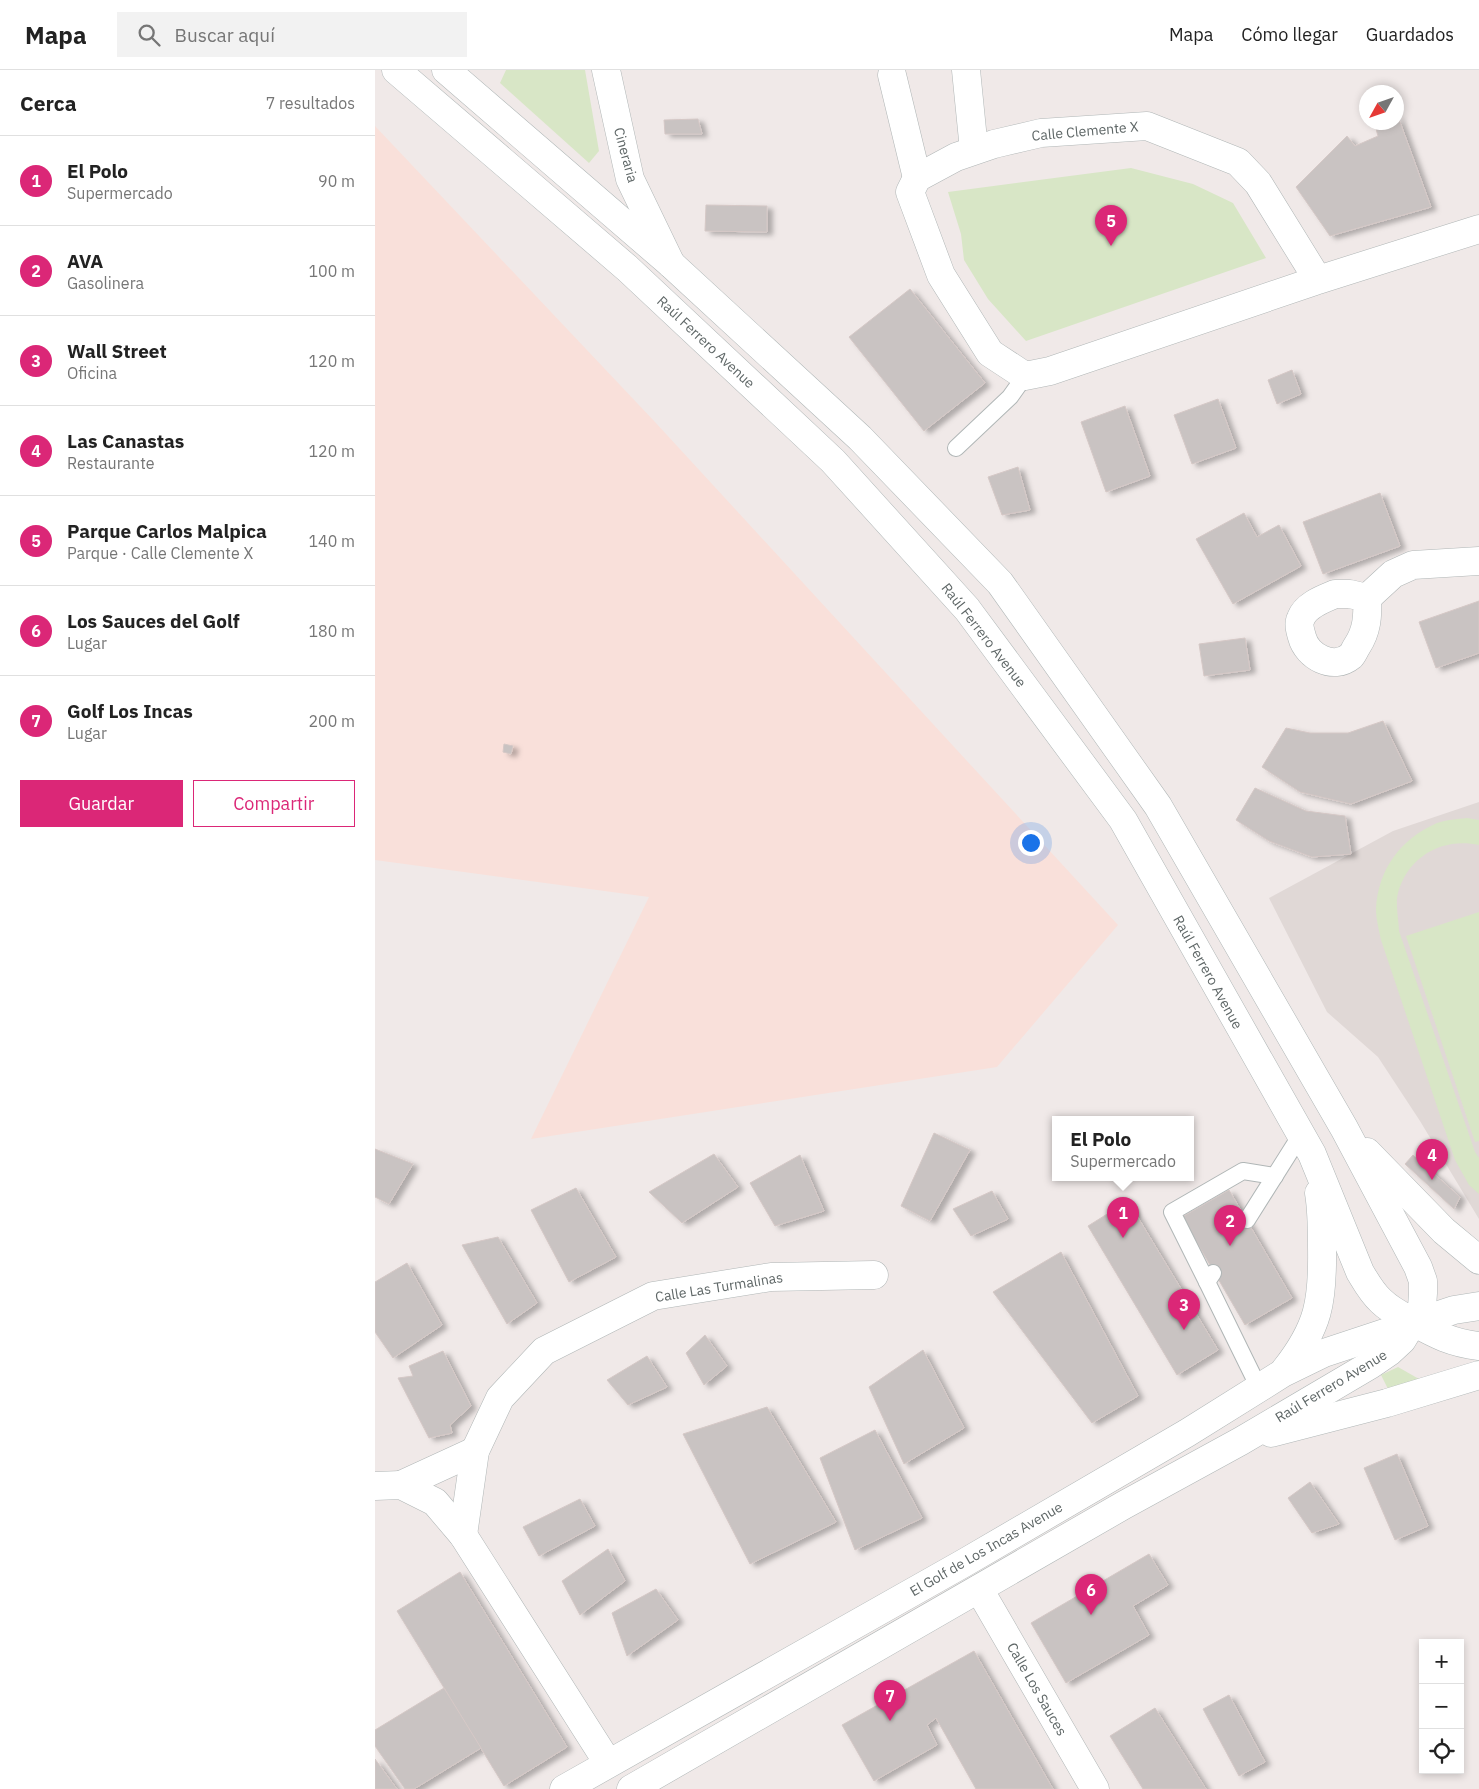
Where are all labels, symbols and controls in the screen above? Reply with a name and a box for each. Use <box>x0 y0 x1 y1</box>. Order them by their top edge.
search box <box>117 12 467 57</box>
text: Mapa <box>25 19 87 51</box>
icon: search <box>135 21 163 49</box>
text: Buscar aquí <box>175 23 275 47</box>
text: Mapa <box>1169 23 1213 46</box>
text: Cómo llegar <box>1241 23 1338 46</box>
text: Guardados <box>1366 23 1454 46</box>
north arrow <box>1359 85 1404 130</box>
text: Cerca <box>20 89 77 117</box>
text: 7 resultados <box>266 93 355 113</box>
street label: Calle Clemente X <box>1031 117 1140 145</box>
street label: Cineraria <box>610 125 642 185</box>
text: El Polo <box>67 159 128 183</box>
text: 1 <box>31 171 41 191</box>
text: 90 m <box>318 171 355 191</box>
text: Supermercado <box>67 183 173 203</box>
pin: 5 <box>1095 205 1127 246</box>
text: AVA <box>67 249 103 273</box>
text: 2 <box>31 261 41 281</box>
text: 100 m <box>308 261 355 281</box>
text: Gasolinera <box>67 273 144 293</box>
street label: Raúl Ferrero Avenue <box>653 292 759 392</box>
text: Wall Street <box>67 339 167 363</box>
text: 3 <box>31 351 41 371</box>
text: 120 m <box>308 351 355 371</box>
text: Oficina <box>67 363 117 383</box>
text: Las Canastas <box>67 429 184 453</box>
text: 4 <box>31 441 41 461</box>
text: 120 m <box>308 441 355 461</box>
text: Restaurante <box>67 453 155 473</box>
text: Parque Carlos Malpica <box>67 519 267 543</box>
text: 5 <box>31 531 41 551</box>
text: 140 m <box>308 531 355 551</box>
text: Parque · Calle Clemente X <box>67 543 253 563</box>
street label: Raúl Ferrero Avenue <box>938 579 1030 691</box>
text: Los Sauces del Golf <box>67 609 240 633</box>
text: 6 <box>31 621 41 641</box>
text: 180 m <box>308 621 355 641</box>
text: Lugar <box>67 633 107 653</box>
text: Golf Los Incas <box>67 699 193 723</box>
text: 7 <box>31 711 41 731</box>
text: 200 m <box>308 711 355 731</box>
text: Lugar <box>67 723 107 743</box>
button: Guardar <box>20 780 183 827</box>
button: Compartir <box>193 780 355 827</box>
your location <box>1018 830 1044 856</box>
street label: Raúl Ferrero Avenue <box>1169 912 1247 1032</box>
popup <box>1052 1116 1194 1181</box>
text: El Polo <box>1070 1127 1131 1151</box>
pin: 4 <box>1416 1139 1448 1180</box>
text: Supermercado <box>1070 1151 1176 1171</box>
pin: 1 <box>1107 1197 1139 1238</box>
pin: 2 <box>1214 1205 1246 1246</box>
street label: Calle Las Turmalinas <box>654 1268 784 1306</box>
pin: 3 <box>1168 1289 1200 1330</box>
street label: Raúl Ferrero Avenue <box>1272 1345 1390 1427</box>
street label: El Golf de Los Incas Avenue <box>906 1498 1066 1600</box>
pin: 6 <box>1075 1574 1107 1615</box>
street label: Calle Los Sauces <box>1003 1639 1071 1739</box>
map controls <box>1419 1639 1464 1774</box>
button: + <box>1419 1639 1464 1684</box>
pin: 7 <box>874 1680 906 1721</box>
button: − <box>1419 1684 1464 1729</box>
button: locate <box>1419 1729 1464 1774</box>

